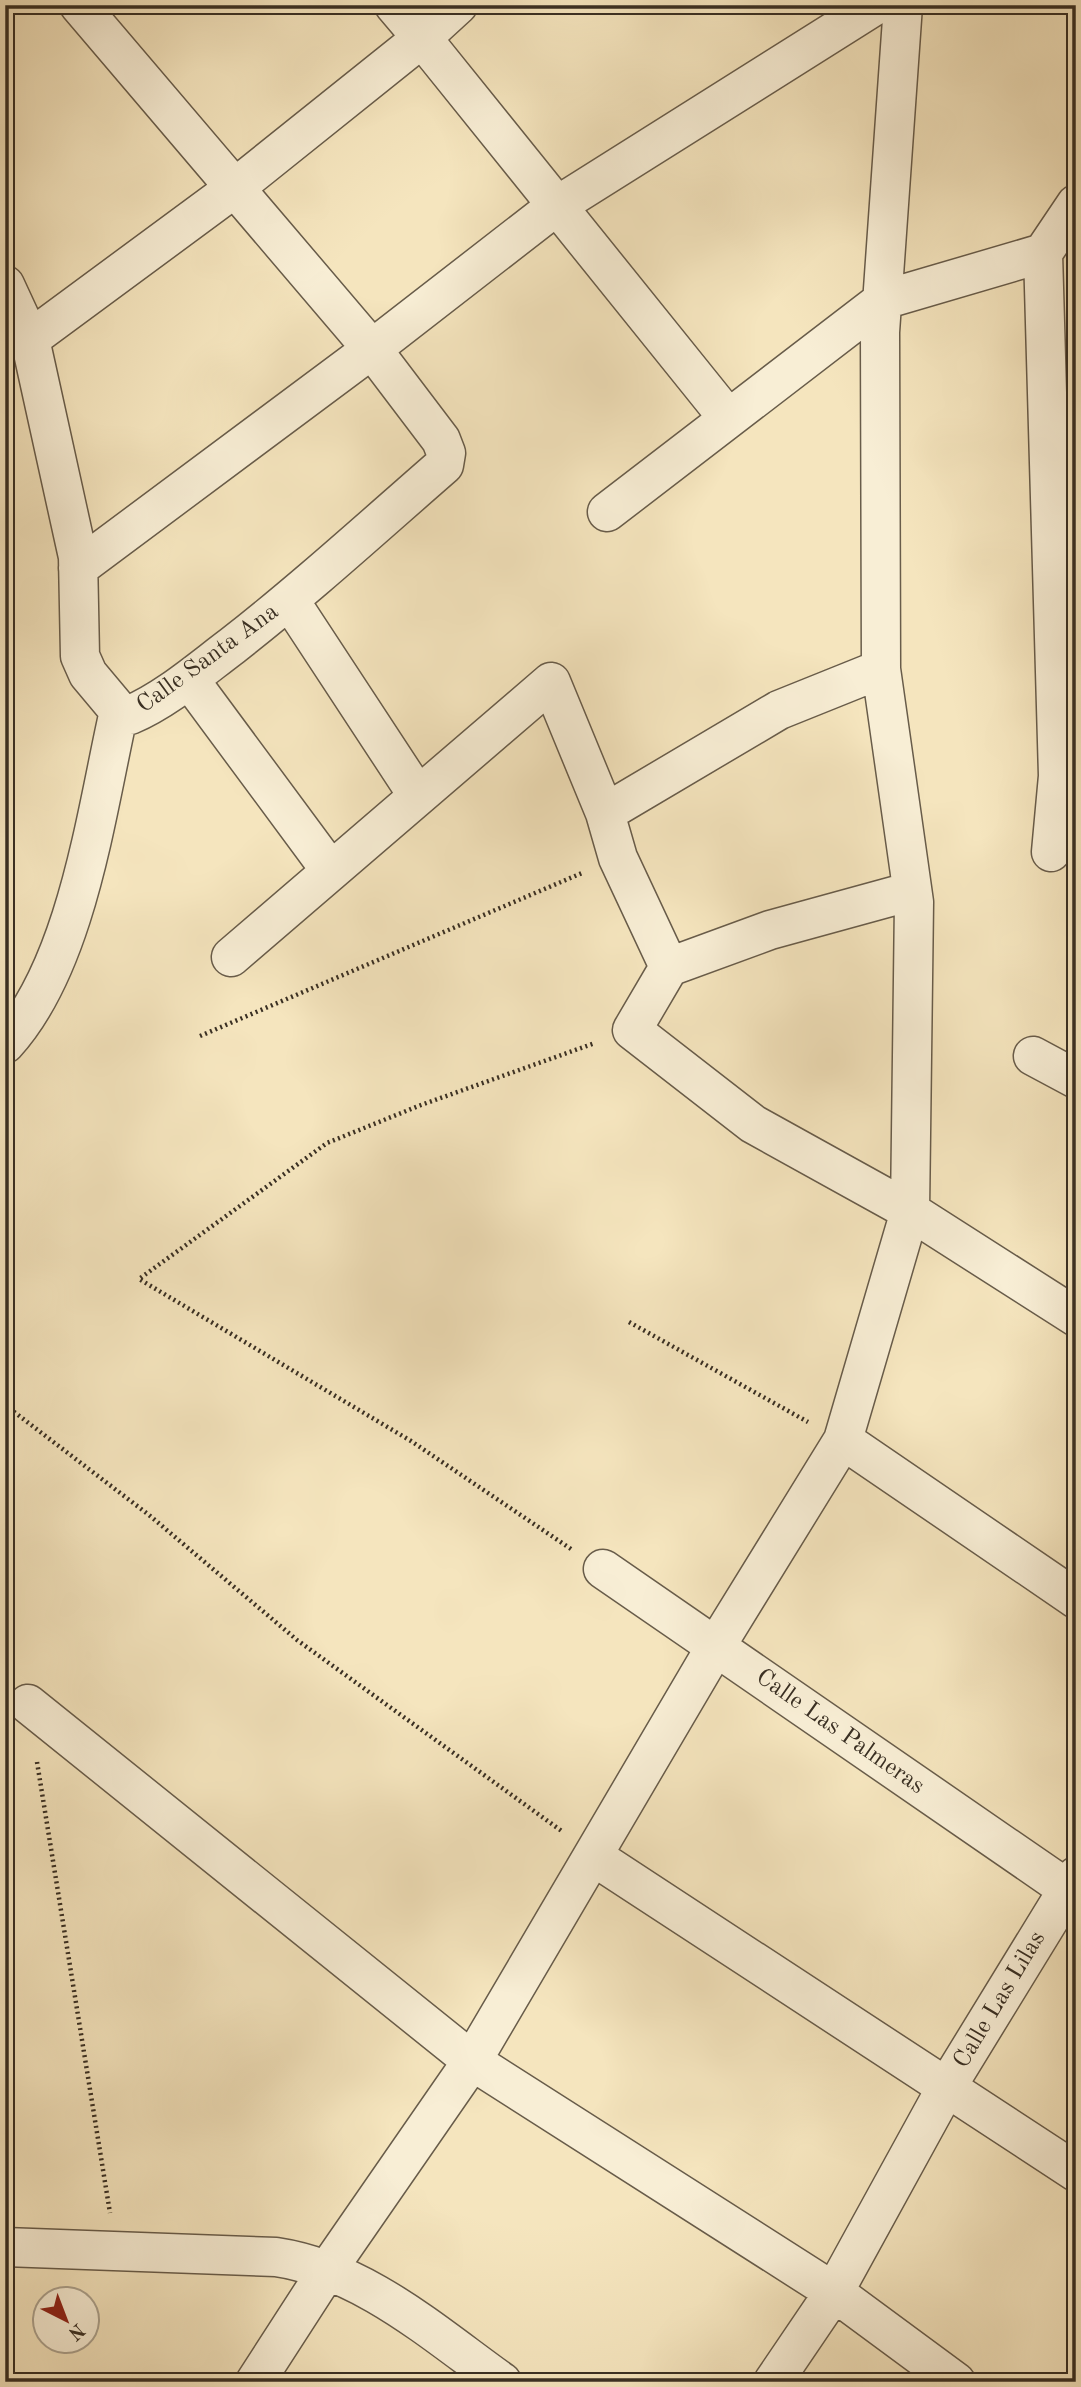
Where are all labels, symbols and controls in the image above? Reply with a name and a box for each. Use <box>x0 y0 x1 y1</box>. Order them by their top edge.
street label: Calle Santa Ana <box>133 600 283 718</box>
street label: Calle Las Palmeras <box>751 1665 929 1799</box>
street label: Calle Las Lilas <box>950 1927 1050 2073</box>
north arrow <box>32 2286 102 2356</box>
text: N <box>64 2319 87 2343</box>

